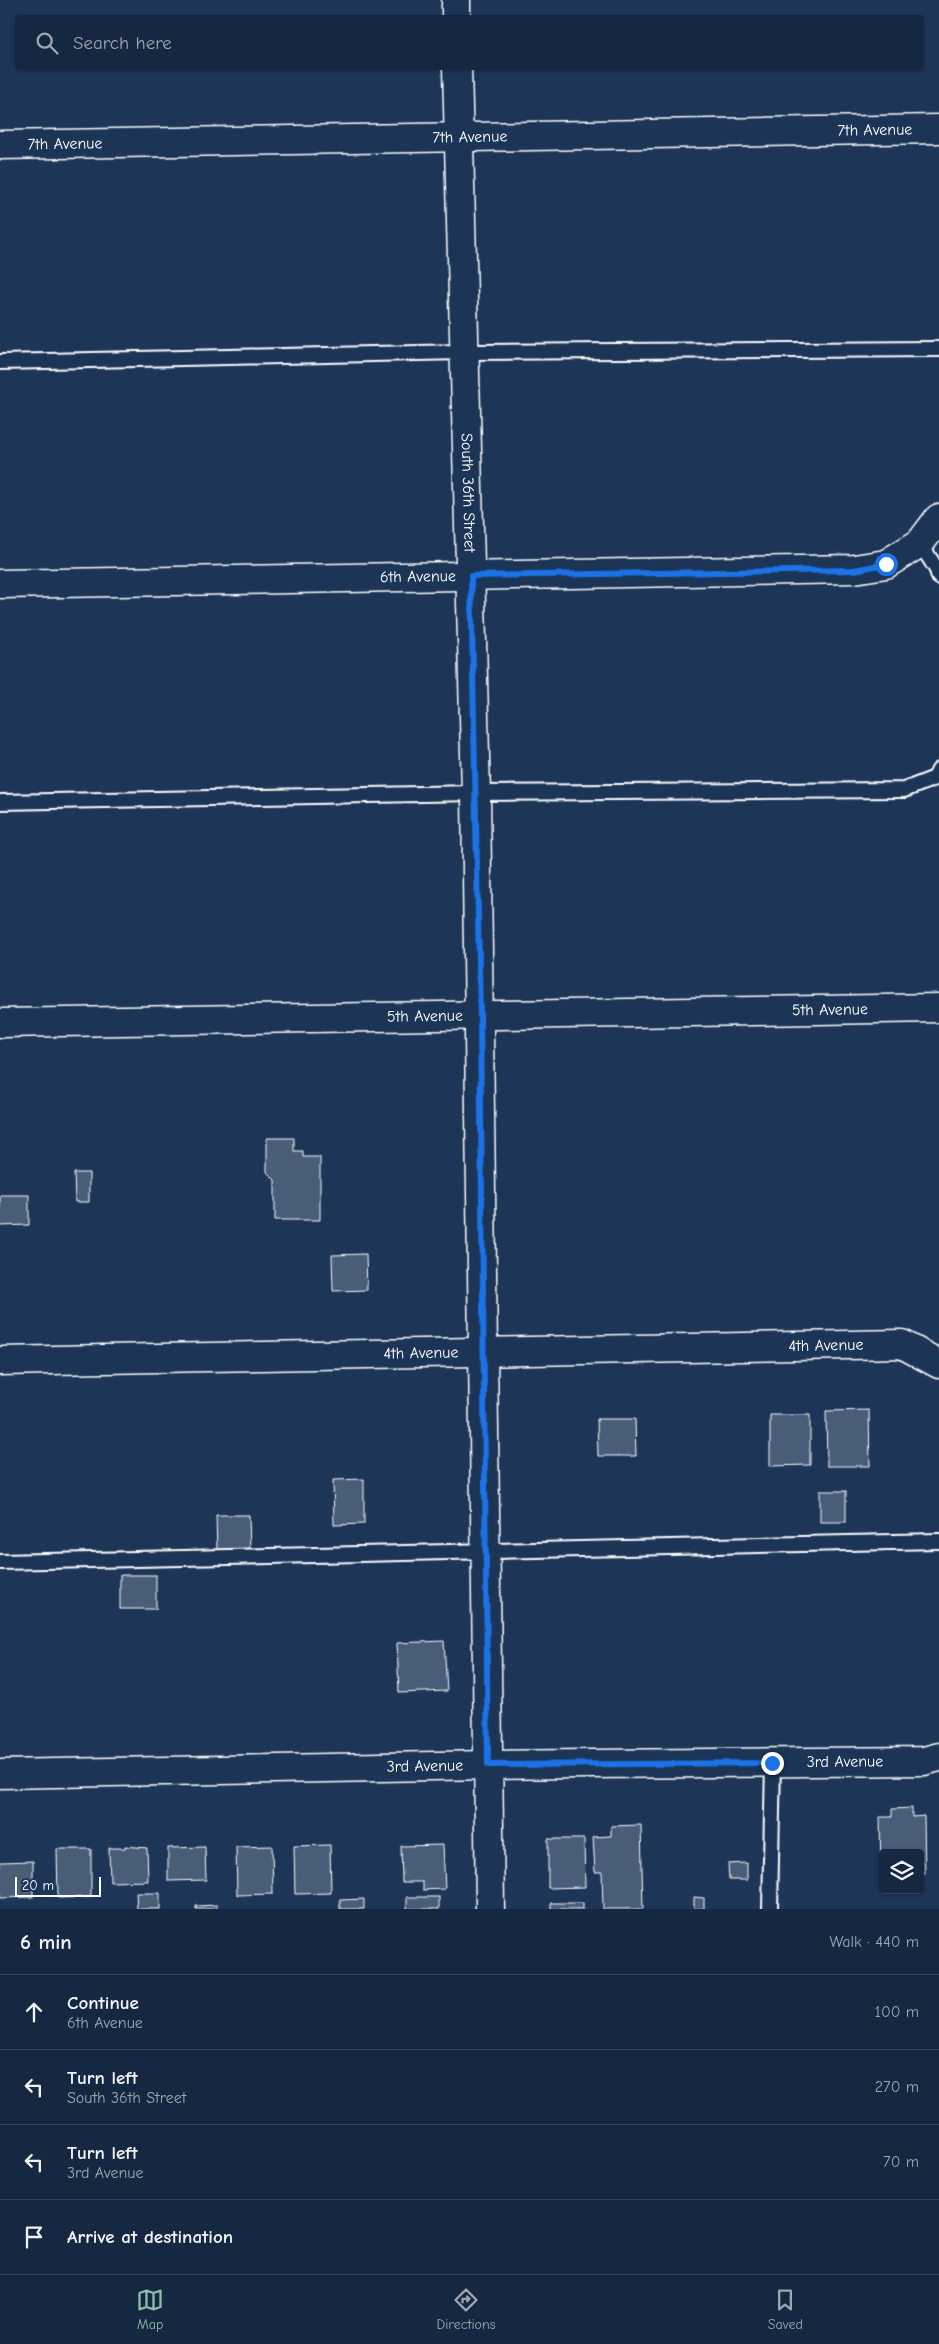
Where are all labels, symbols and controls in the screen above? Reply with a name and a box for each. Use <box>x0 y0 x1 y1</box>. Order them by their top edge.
search box <box>15 15 924 70</box>
icon: search <box>33 29 61 57</box>
text: Search here <box>73 32 172 54</box>
street label: 7th Avenue <box>837 120 912 140</box>
street label: 7th Avenue <box>432 127 508 147</box>
street label: 7th Avenue <box>27 134 103 154</box>
street label: South 36th Street <box>458 433 479 553</box>
route start <box>875 553 898 576</box>
street label: 6th Avenue <box>380 567 456 586</box>
street label: 5th Avenue <box>792 1000 868 1019</box>
street label: 5th Avenue <box>387 1007 463 1026</box>
street label: 4th Avenue <box>788 1336 864 1355</box>
street label: 4th Avenue <box>383 1343 459 1363</box>
route end <box>761 1752 784 1775</box>
street label: 3rd Avenue <box>807 1752 883 1771</box>
street label: 3rd Avenue <box>386 1756 463 1776</box>
map controls <box>879 1849 924 1894</box>
button: layers <box>879 1849 924 1894</box>
scale bar <box>15 1874 101 1897</box>
text: 20 m <box>22 1877 54 1894</box>
text: 6 min <box>20 1930 72 1954</box>
text: Walk · 440 m <box>829 1933 919 1951</box>
text: Continue <box>67 1992 139 2014</box>
icon: ahead <box>20 1998 48 2026</box>
text: 100 m <box>875 2003 919 2021</box>
text: 6th Avenue <box>67 2014 143 2032</box>
text: Turn left <box>67 2067 138 2089</box>
icon: left <box>20 2073 48 2101</box>
text: 270 m <box>875 2078 919 2096</box>
text: South 36th Street <box>67 2089 186 2107</box>
text: Turn left <box>67 2142 138 2164</box>
icon: left <box>20 2148 48 2176</box>
text: 70 m <box>883 2153 919 2171</box>
text: 3rd Avenue <box>67 2164 144 2182</box>
icon: arrive <box>20 2223 48 2251</box>
text: Arrive at destination <box>67 2226 233 2248</box>
tab: Map <box>136 2286 164 2333</box>
tab: Directions <box>436 2286 496 2333</box>
tab: Saved <box>768 2286 803 2333</box>

